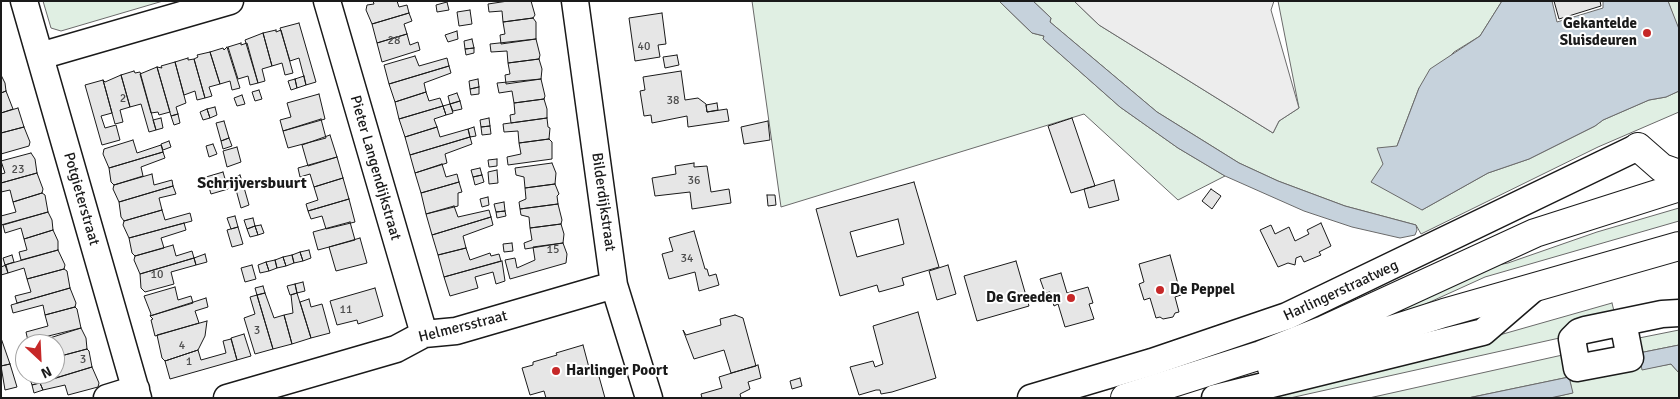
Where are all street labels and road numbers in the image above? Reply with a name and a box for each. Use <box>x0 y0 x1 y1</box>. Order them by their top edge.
street label: Pieter Langendijkstraat <box>346 94 404 242</box>
street label: Potgieterstraat <box>59 150 103 248</box>
street label: Bilderdijkstraat <box>587 151 619 253</box>
street label: Harlingerstraatweg <box>1281 257 1401 325</box>
street label: Helmersstraat <box>417 307 509 347</box>

